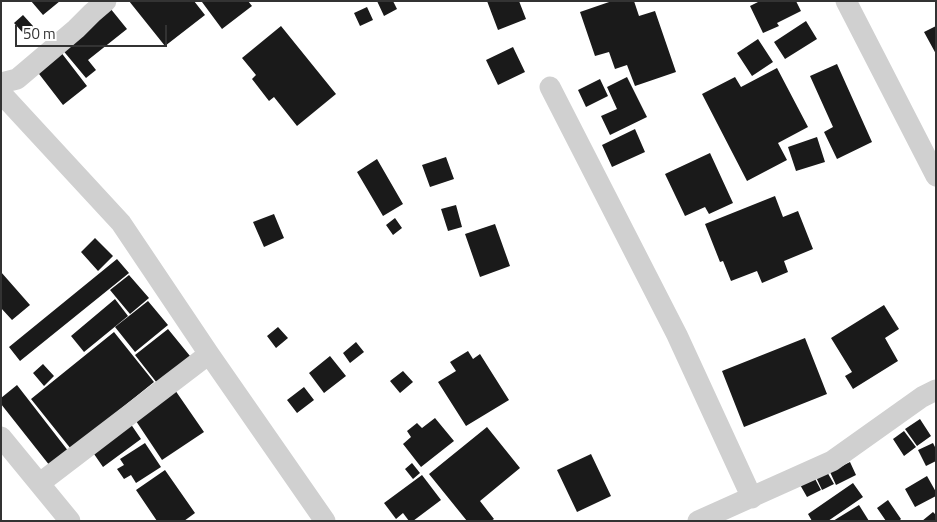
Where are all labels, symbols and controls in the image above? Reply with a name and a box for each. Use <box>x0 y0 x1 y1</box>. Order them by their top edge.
scale bar <box>18 15 170 47</box>
text: 50 m <box>23 22 56 45</box>

